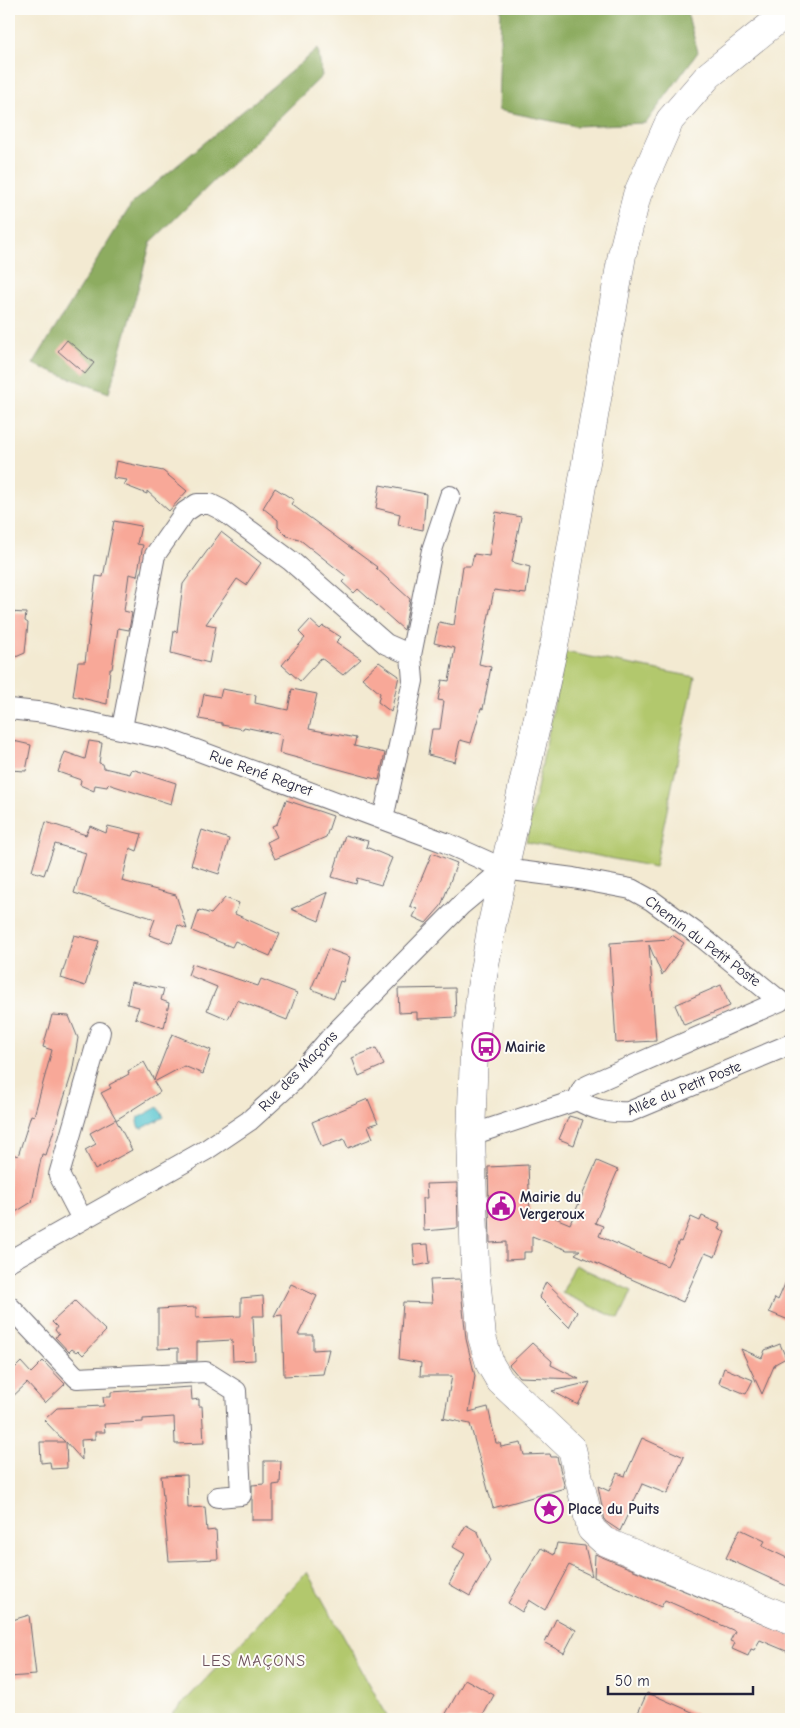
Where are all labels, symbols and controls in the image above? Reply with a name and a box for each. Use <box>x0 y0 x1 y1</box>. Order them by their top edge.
street label: Rue René Regret <box>207 746 315 800</box>
street label: Chemin du Petit Poste <box>642 892 765 991</box>
street label: Rue des Maçons <box>255 1027 341 1115</box>
bus stop icon: Mairie <box>471 1032 501 1062</box>
place label: Mairie <box>505 1038 545 1056</box>
street label: Allée du Petit Poste <box>624 1057 744 1119</box>
place label: Mairie du Vergeroux <box>520 1188 585 1223</box>
public building icon: Mairie du Vergeroux <box>486 1191 516 1221</box>
place icon: Place du Puits <box>534 1494 564 1524</box>
place label: Place du Puits <box>568 1500 659 1518</box>
district label: LES MAÇONS <box>202 1652 306 1670</box>
scale bar <box>608 1663 752 1695</box>
text: 50 m <box>615 1672 650 1690</box>

